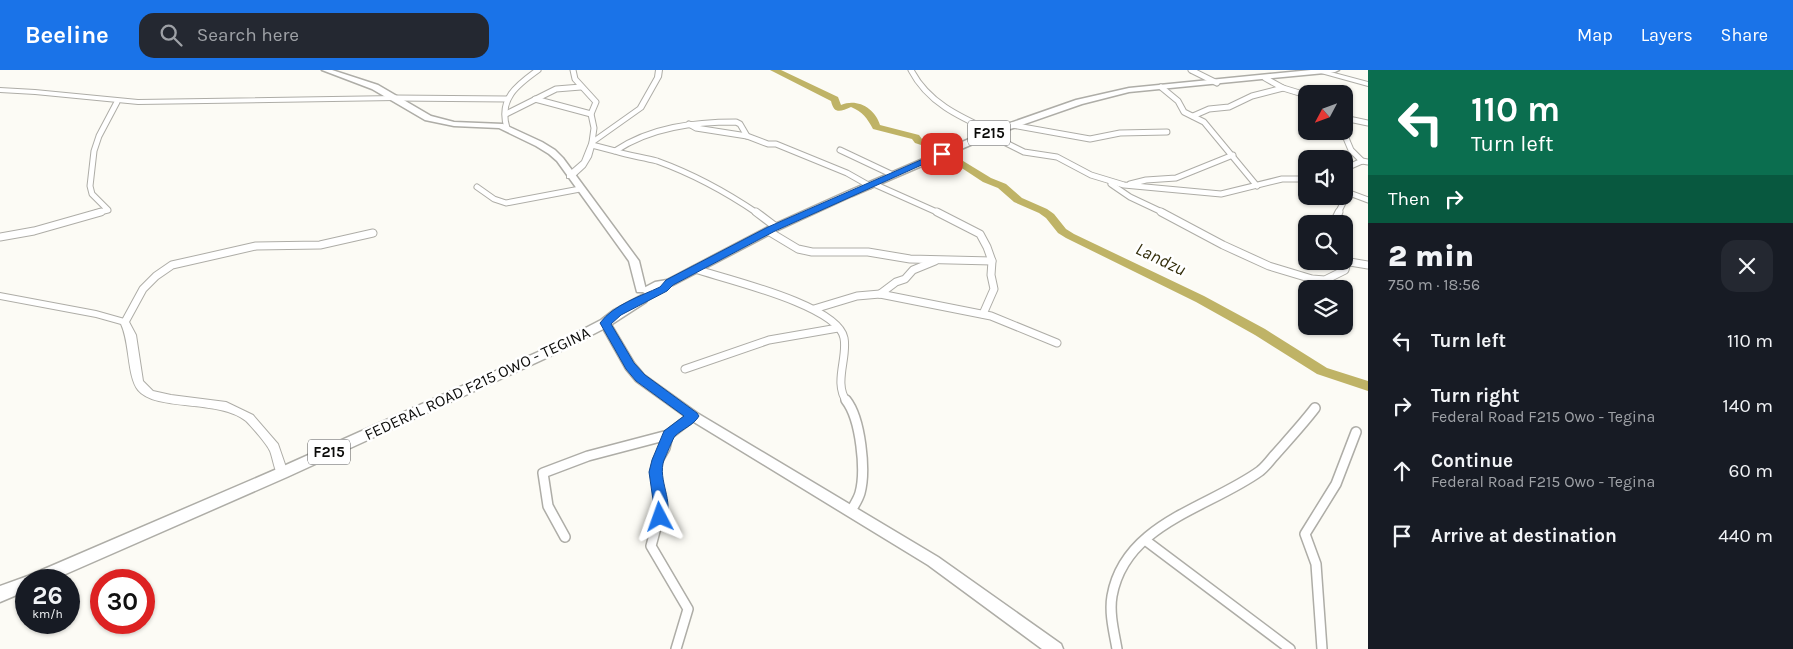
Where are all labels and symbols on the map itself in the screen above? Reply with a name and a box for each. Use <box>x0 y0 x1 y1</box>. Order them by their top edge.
north arrow <box>1298 85 1352 140</box>
road number: F215 <box>968 120 1010 146</box>
pin <box>921 133 963 175</box>
water label: Landzu <box>1132 237 1190 281</box>
street label: FEDERAL ROAD F215 OWO - TEGINA <box>361 323 593 444</box>
road number: F215 <box>308 440 350 464</box>
position arrow <box>633 490 685 542</box>
speed limit sign: 30 <box>90 569 155 634</box>

